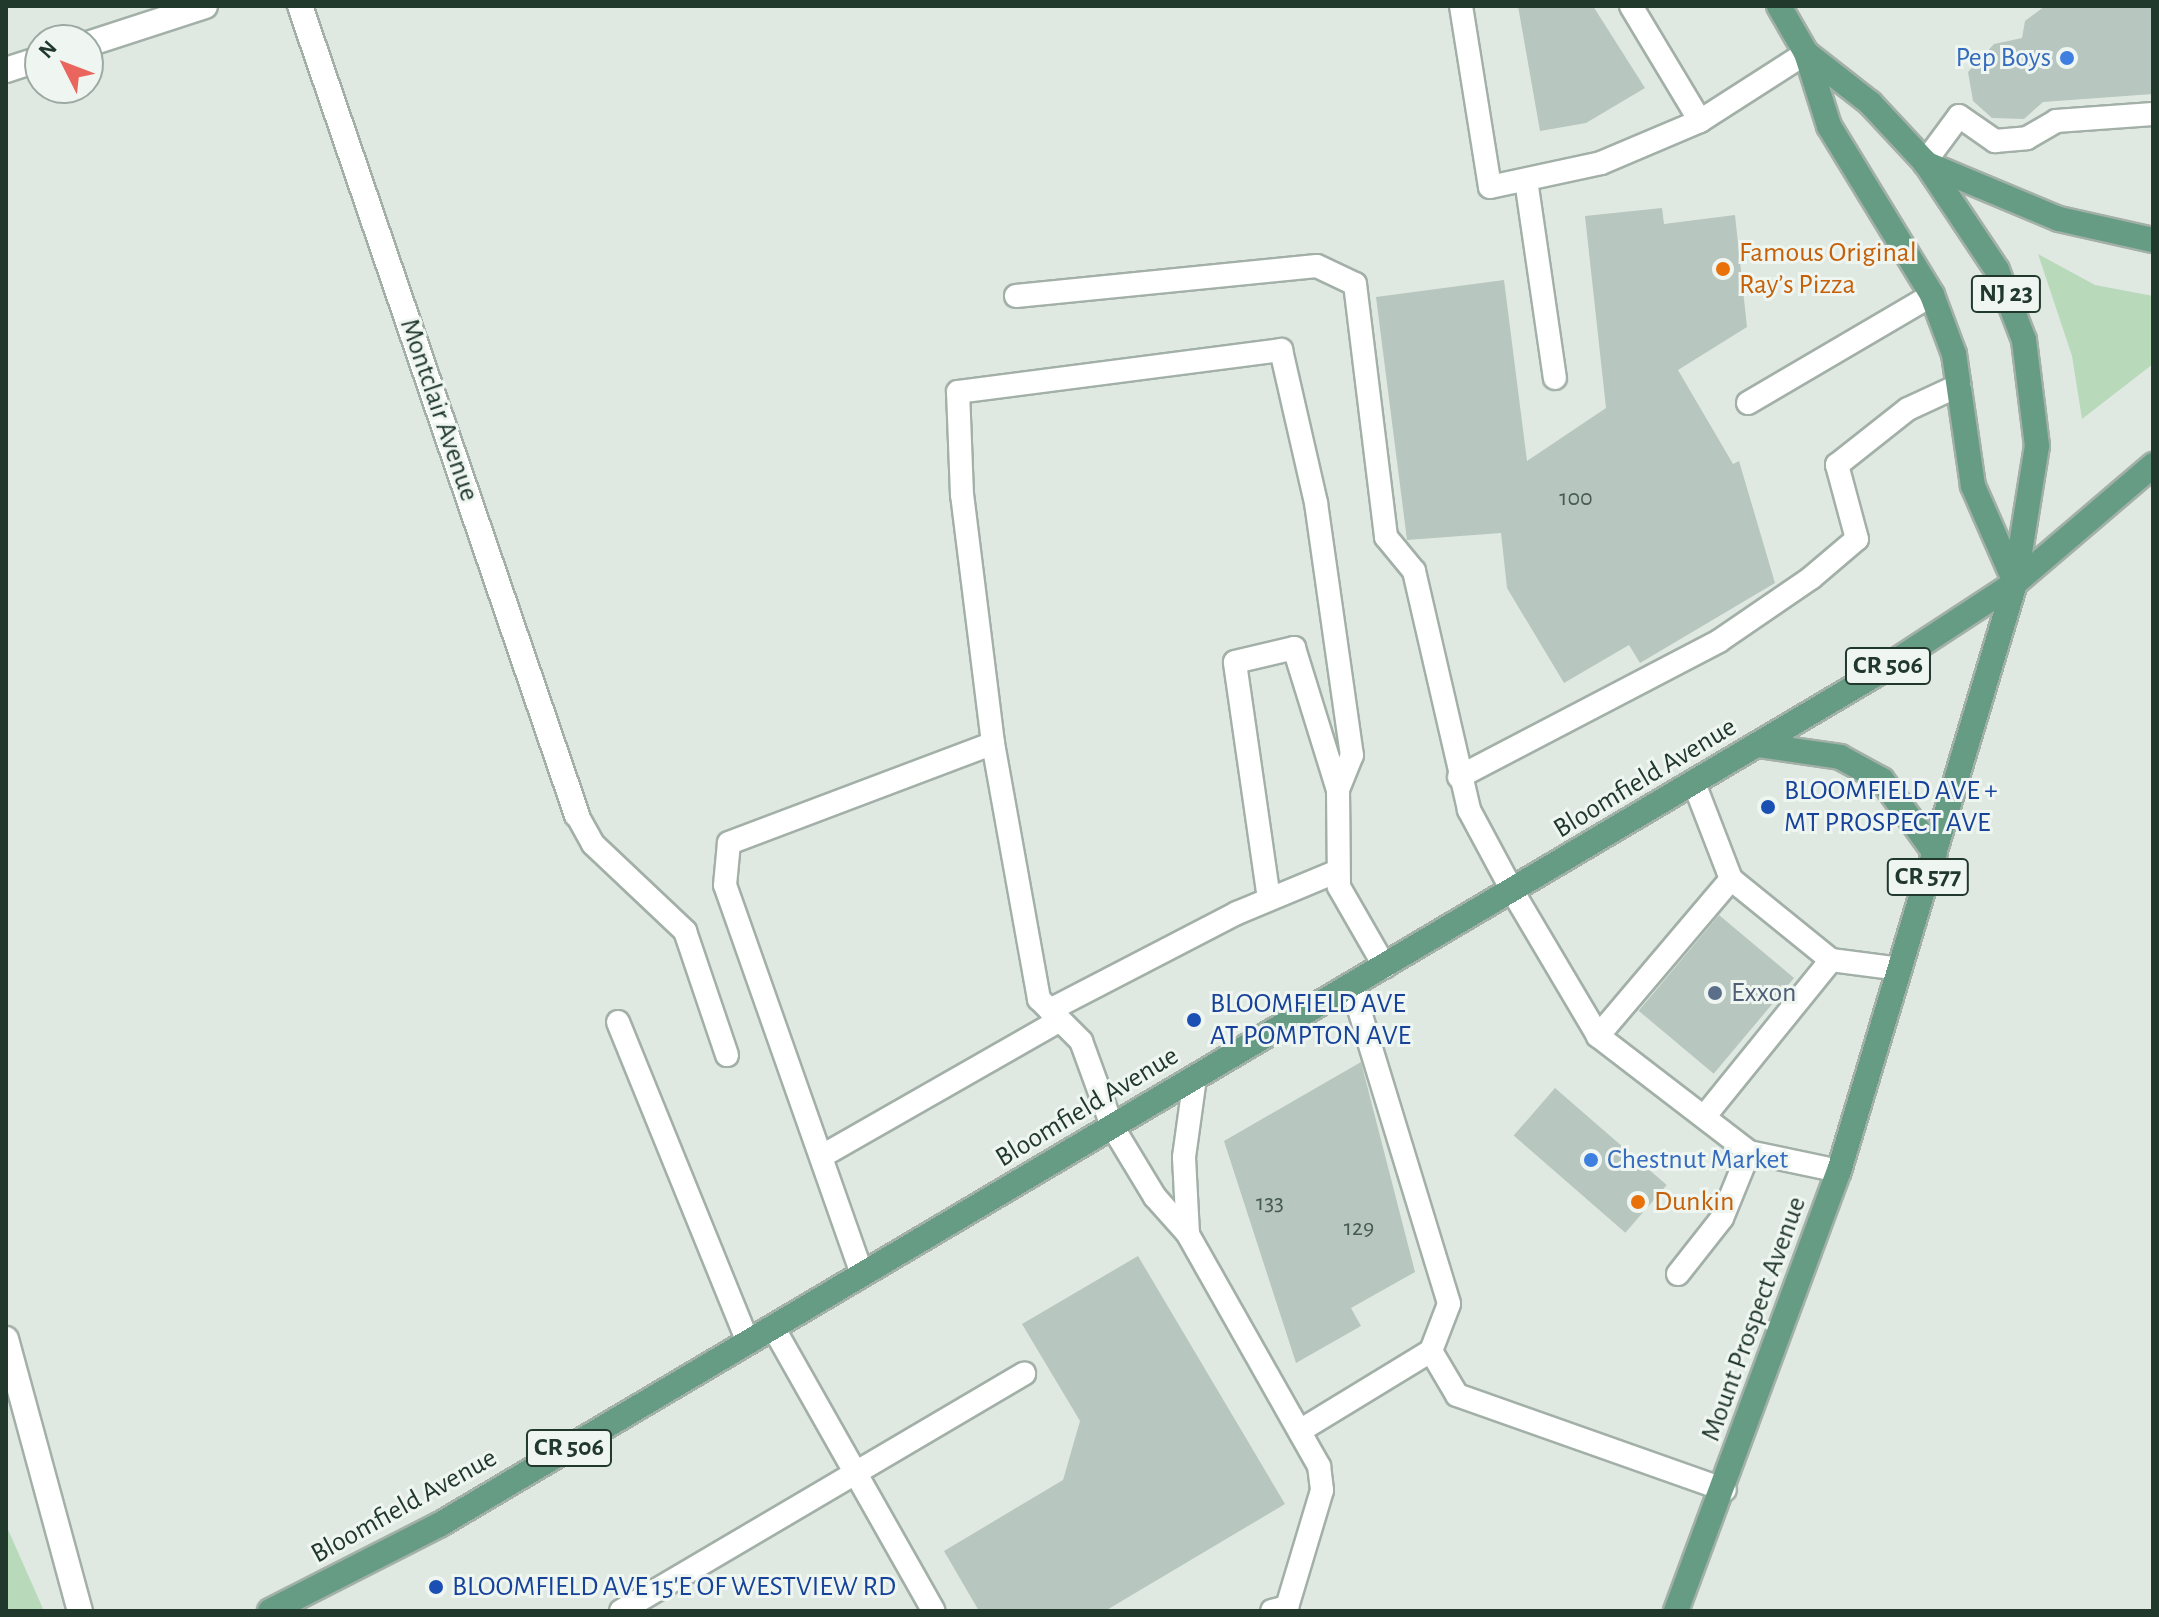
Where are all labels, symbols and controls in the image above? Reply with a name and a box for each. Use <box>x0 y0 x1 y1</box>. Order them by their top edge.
north arrow <box>24 24 104 104</box>
text: N <box>34 36 61 62</box>
place label: Pep Boys <box>1955 41 2051 75</box>
marker: Pep Boys <box>2058 49 2076 67</box>
place label: Famous Original Ray’s Pizza <box>1739 236 1917 302</box>
marker: Famous Original Ray’s Pizza <box>1714 260 1732 278</box>
road number: NJ 23 <box>1970 272 2042 316</box>
street label: Montclair Avenue <box>392 314 486 506</box>
house number: 100 <box>1559 485 1593 513</box>
road number: CR 506 <box>1844 644 1932 688</box>
street label: Bloomfield Avenue <box>1547 710 1743 846</box>
place label: BLOOMFIELD AVE + MT PROSPECT AVE <box>1784 774 1998 840</box>
marker: BLOOMFIELD AVE + MT PROSPECT AVE <box>1759 798 1777 816</box>
road number: CR 577 <box>1886 855 1970 899</box>
place label: Exxon <box>1731 976 1796 1010</box>
marker: Exxon <box>1706 984 1724 1002</box>
place label: BLOOMFIELD AVE AT POMPTON AVE <box>1210 987 1411 1053</box>
marker: BLOOMFIELD AVE AT POMPTON AVE <box>1185 1011 1203 1029</box>
street label: Bloomfield Avenue <box>989 1039 1185 1175</box>
place label: Chestnut Market <box>1607 1143 1788 1177</box>
marker: Chestnut Market <box>1582 1151 1600 1169</box>
place label: Dunkin <box>1654 1185 1735 1219</box>
house number: 133 <box>1256 1190 1284 1218</box>
street label: Mount Prospect Avenue <box>1694 1192 1814 1446</box>
marker: Dunkin <box>1629 1193 1647 1211</box>
house number: 129 <box>1344 1215 1374 1243</box>
road number: CR 506 <box>525 1426 613 1470</box>
street label: Bloomfield Avenue <box>305 1441 503 1571</box>
place label: BLOOMFIELD AVE 15'E OF WESTVIEW RD <box>452 1570 896 1604</box>
marker: BLOOMFIELD AVE 15'E OF WESTVIEW RD <box>427 1578 445 1596</box>

